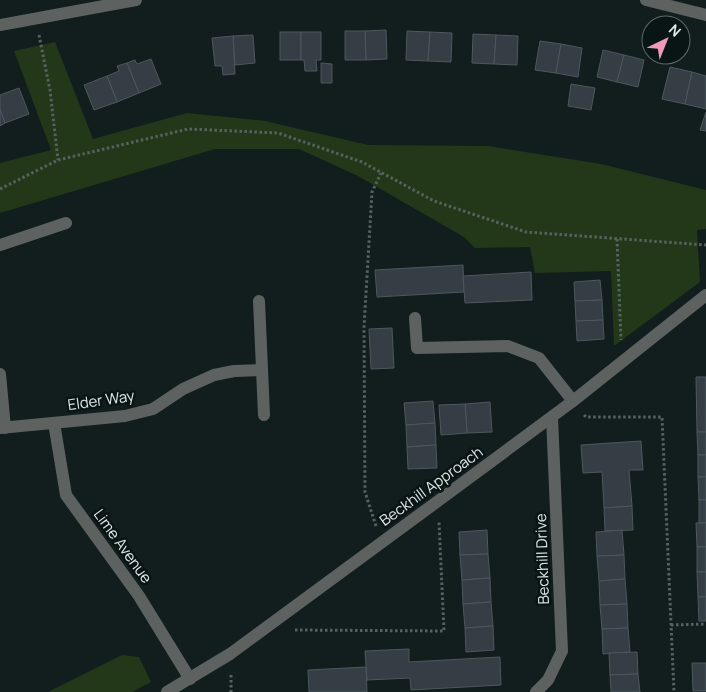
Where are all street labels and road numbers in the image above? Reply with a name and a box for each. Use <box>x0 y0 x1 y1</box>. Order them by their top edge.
street label: Elder Way <box>66 385 136 415</box>
street label: Beckhill Approach <box>375 441 487 531</box>
street label: Lime Avenue <box>89 505 157 588</box>
street label: Beckhill Drive <box>530 513 554 605</box>

